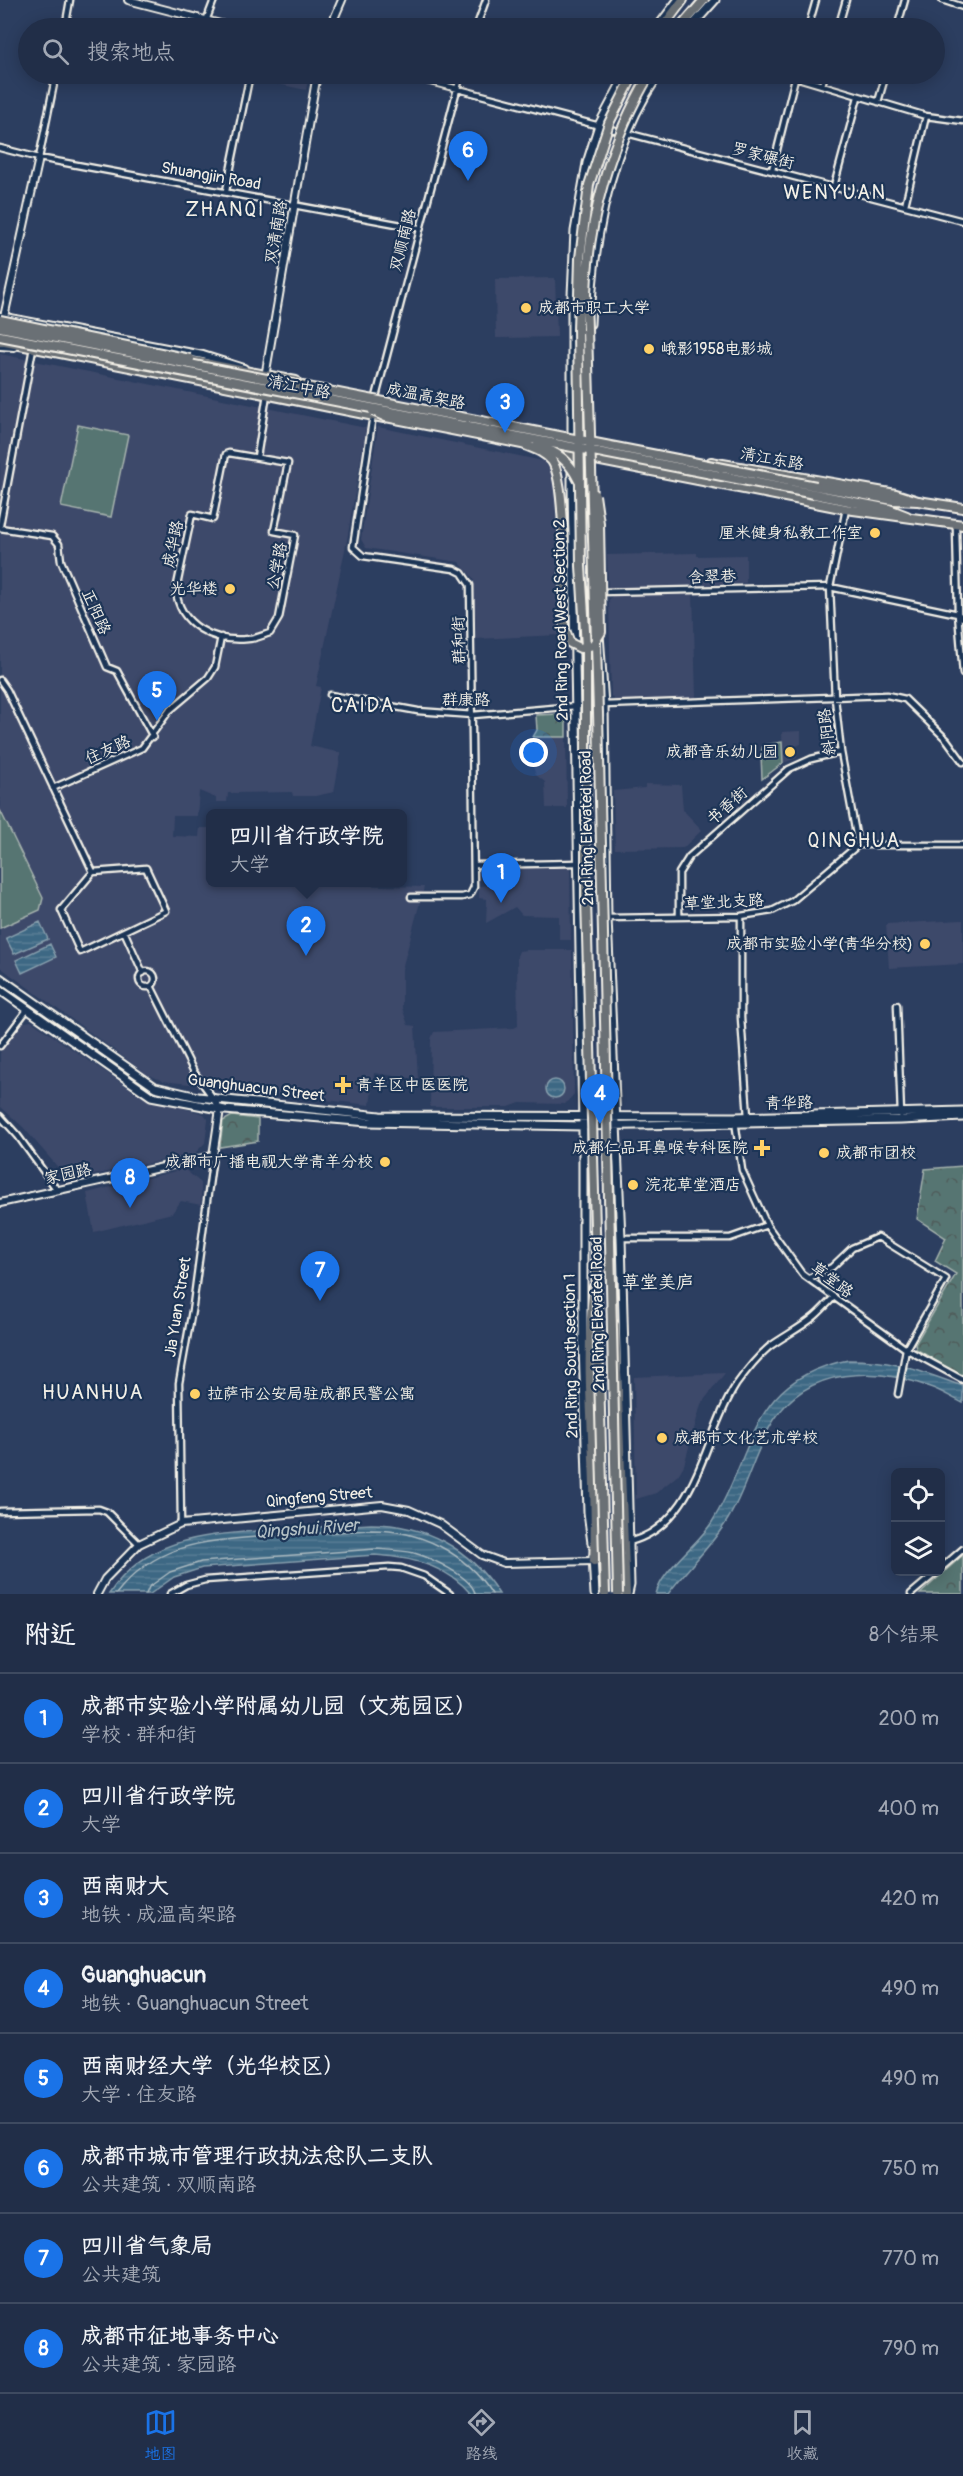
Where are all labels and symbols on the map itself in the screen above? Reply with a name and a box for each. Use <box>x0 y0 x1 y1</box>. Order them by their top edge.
pin: 6 <box>448 132 488 181</box>
street label: 罗家碾街 <box>730 139 796 173</box>
street label: Shuangjin Road <box>160 157 262 195</box>
district label: WENYUAN <box>783 180 887 205</box>
district label: ZHANQI <box>185 197 265 222</box>
street label: 双清南路 <box>261 199 291 265</box>
street label: 双顺南路 <box>386 207 420 273</box>
place label: 成都市职工大学 <box>538 298 650 318</box>
marker: 成都市职工大学 <box>519 301 533 315</box>
place label: 峨影1958电影城 <box>661 339 772 359</box>
marker: 峨影1958电影城 <box>642 342 656 356</box>
street label: 清江中路 <box>266 371 332 403</box>
street label: 成温高架路 <box>385 379 467 413</box>
pin: 3 <box>486 384 524 433</box>
street label: 清江东路 <box>739 444 805 474</box>
street label: 成华路 <box>158 518 188 570</box>
street label: 2nd Ring Road West Section 2 <box>549 519 573 721</box>
place label: 厘米健身私教工作室 <box>719 523 863 543</box>
marker: 厘米健身私教工作室 <box>868 526 882 540</box>
street label: 公学路 <box>263 541 291 591</box>
street label: 含翠巷 <box>688 566 736 588</box>
place label: 光华楼 <box>170 579 218 599</box>
marker: 光华楼 <box>223 582 237 596</box>
street label: 正阳路 <box>77 586 115 638</box>
street label: 群和街 <box>449 616 469 664</box>
pin: 5 <box>138 672 176 721</box>
street label: 群康路 <box>442 690 490 710</box>
district label: CAIDA <box>331 693 395 718</box>
street label: 斜阳路 <box>814 707 840 757</box>
street label: 住友路 <box>82 731 134 769</box>
your location <box>519 738 548 767</box>
place label: 成都音乐幼儿园 <box>666 742 778 762</box>
marker: 成都音乐幼儿园 <box>783 745 797 759</box>
street label: 2nd Ring Elevated Road <box>576 750 598 906</box>
street label: 书香街 <box>702 783 752 829</box>
district label: QINGHUA <box>807 828 901 853</box>
pin: 1 <box>482 854 520 903</box>
street label: 草堂北支路 <box>684 890 764 914</box>
pin: 2 <box>286 906 326 956</box>
place label: 成都市实验小学(青华分校) <box>726 934 913 954</box>
marker: 成都市实验小学(青华分校) <box>918 937 932 951</box>
street label: Guanghuacun Street <box>186 1070 326 1106</box>
pin: 4 <box>580 1074 620 1124</box>
place label: 青羊区中医医院 <box>356 1075 468 1095</box>
marker: 青羊区中医医院 <box>334 1076 352 1094</box>
street label: 青华路 <box>765 1093 813 1113</box>
place label: 成都仁品耳鼻喉专科医院 <box>572 1138 748 1158</box>
marker: 成都仁品耳鼻喉专科医院 <box>753 1139 771 1157</box>
place label: 成都市团校 <box>836 1143 916 1163</box>
marker: 成都市团校 <box>817 1146 831 1160</box>
place label: 成都市广播电视大学青羊分校 <box>165 1152 373 1172</box>
marker: 成都市广播电视大学青羊分校 <box>378 1155 392 1169</box>
pin: 8 <box>110 1158 150 1208</box>
street label: 家园路 <box>42 1159 94 1189</box>
place label: 浣花草堂酒店 <box>645 1175 741 1195</box>
marker: 浣花草堂酒店 <box>626 1178 640 1192</box>
street label: 2nd Ring Elevated Road <box>587 1236 609 1392</box>
pin: 7 <box>300 1252 340 1301</box>
street label: Jia Yuan Street <box>160 1255 196 1359</box>
street label: 草堂路 <box>807 1258 857 1302</box>
district label: 草堂美庐 <box>622 1271 694 1294</box>
street label: 2nd Ring South section 1 <box>560 1273 582 1439</box>
district label: HUANHUA <box>42 1380 144 1405</box>
place label: 拉萨市公安局驻成都民警公寓 <box>207 1384 415 1404</box>
marker: 拉萨市公安局驻成都民警公寓 <box>188 1387 202 1401</box>
place label: 成都市文化艺术学校 <box>674 1428 818 1448</box>
marker: 成都市文化艺术学校 <box>655 1431 669 1445</box>
street label: Qingfeng Street <box>265 1482 374 1512</box>
water label: Qingshui River <box>255 1514 362 1544</box>

